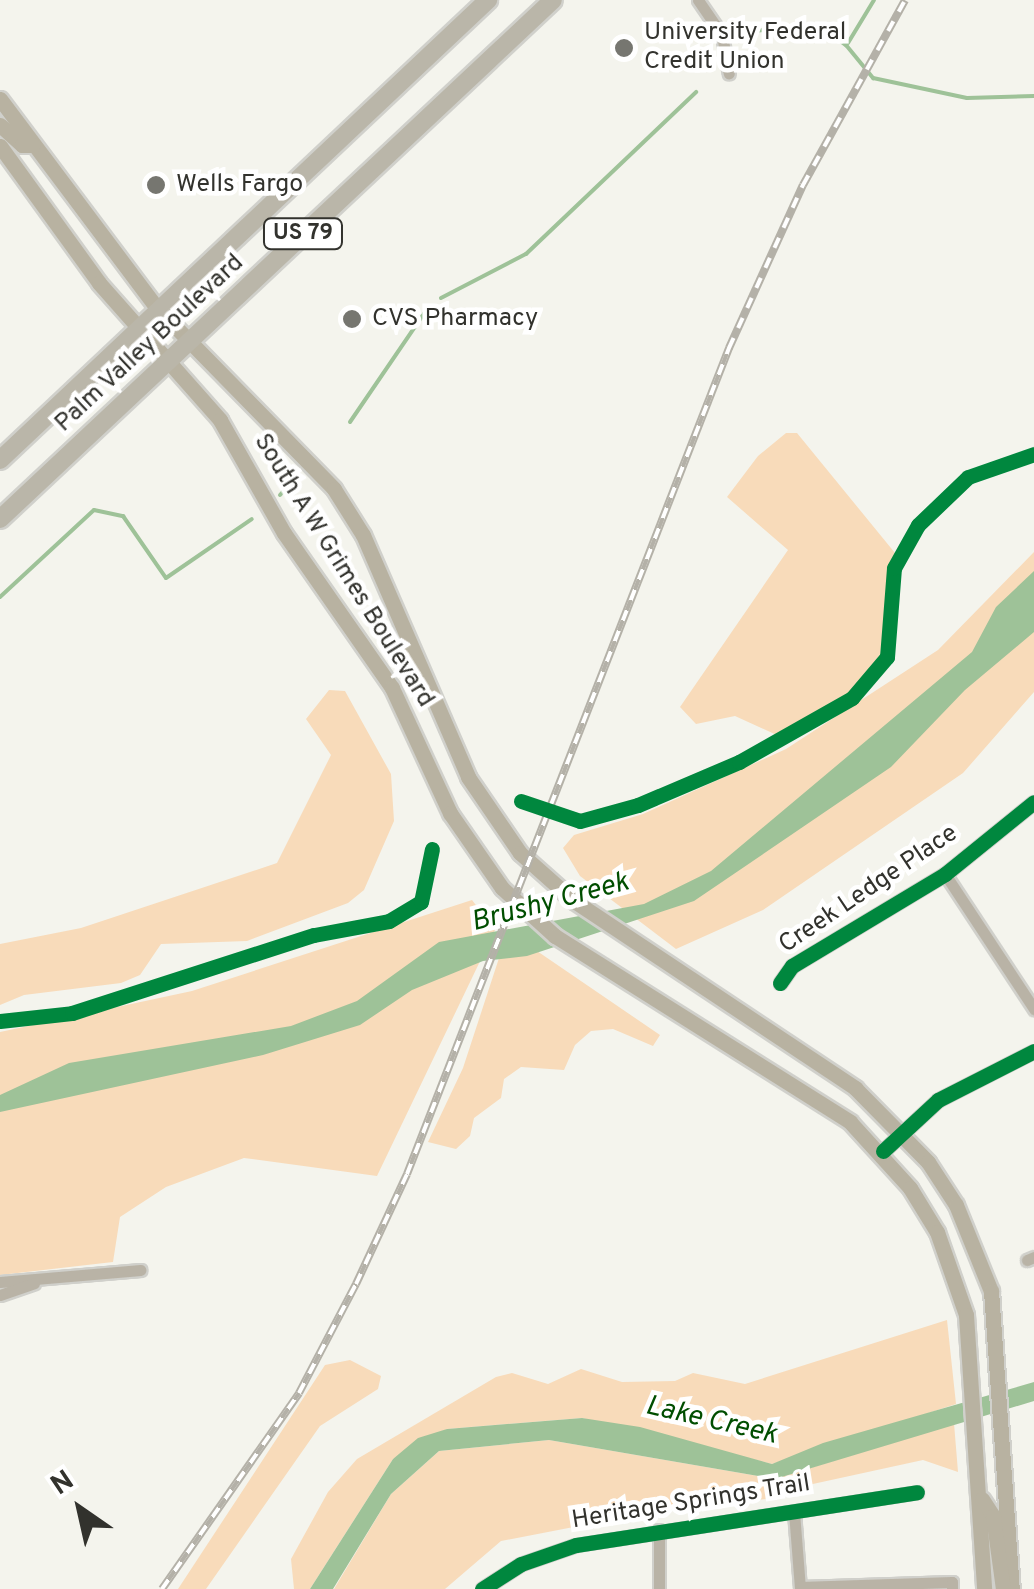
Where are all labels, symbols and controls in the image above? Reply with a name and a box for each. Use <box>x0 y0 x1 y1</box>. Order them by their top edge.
place label: University Federal Credit Union <box>644 19 846 78</box>
marker: University Federal Credit Union <box>613 37 635 59</box>
place label: Wells Fargo <box>176 170 303 200</box>
marker: Wells Fargo <box>145 174 167 196</box>
road number: US 79 <box>263 217 343 251</box>
street label: Palm Valley Boulevard <box>49 248 251 440</box>
place label: CVS Pharmacy <box>372 304 538 334</box>
marker: CVS Pharmacy <box>341 308 363 330</box>
street label: South A W Grimes Boulevard <box>246 427 440 715</box>
street label: Creek Ledge Place <box>774 819 964 961</box>
water label: Brushy Creek <box>468 866 632 940</box>
water label: Lake Creek <box>642 1390 780 1452</box>
north arrow <box>30 1459 130 1559</box>
text: N <box>45 1464 82 1505</box>
street label: Heritage Springs Trail <box>569 1469 813 1537</box>

